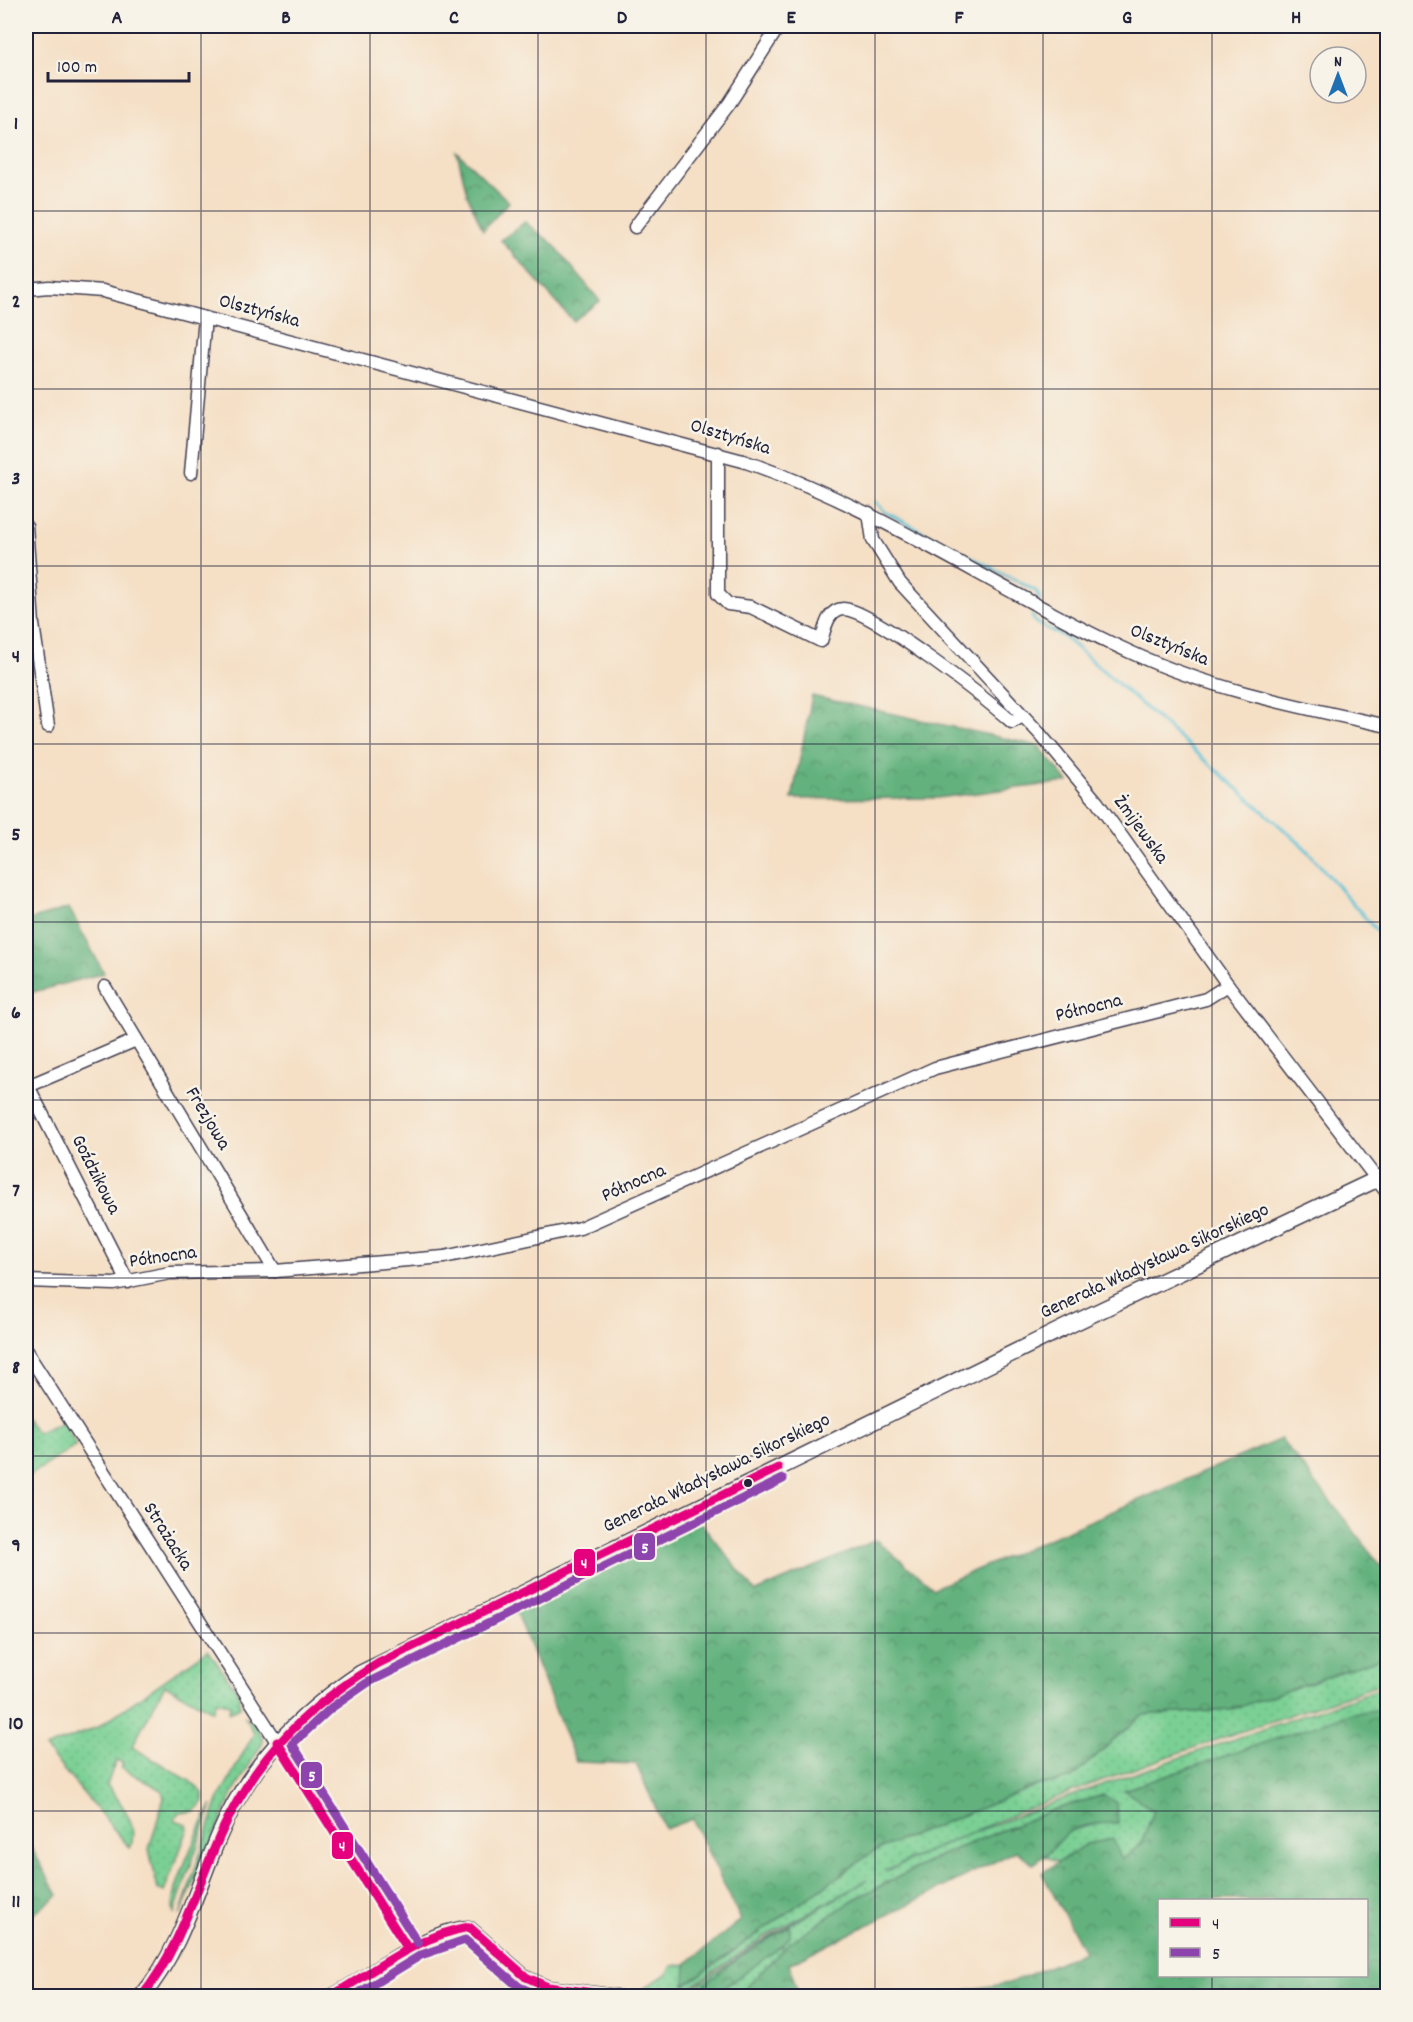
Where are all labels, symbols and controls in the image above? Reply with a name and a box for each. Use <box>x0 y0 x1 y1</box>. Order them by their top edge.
text: A <box>112 5 123 33</box>
text: B <box>281 5 291 33</box>
text: C <box>449 5 459 33</box>
text: D <box>617 5 628 33</box>
text: E <box>786 5 796 33</box>
text: F <box>955 5 965 33</box>
text: G <box>1122 5 1132 33</box>
text: H <box>1291 5 1301 33</box>
scale bar <box>48 45 189 83</box>
north arrow <box>1308 45 1368 105</box>
text: N <box>1334 51 1342 74</box>
text: 100 m <box>57 56 97 81</box>
text: 1 <box>14 111 18 139</box>
street label: Olsztyńska <box>215 288 303 336</box>
text: 2 <box>12 289 20 317</box>
street label: Olsztyńska <box>686 412 774 464</box>
text: 3 <box>12 466 20 494</box>
street label: Olsztyńska <box>1125 617 1213 675</box>
text: 4 <box>12 644 20 672</box>
street label: Żmijewska <box>1105 790 1175 871</box>
text: 5 <box>11 822 21 850</box>
street label: Północna <box>1053 987 1126 1031</box>
text: 6 <box>11 1000 21 1028</box>
street label: Frezjowa <box>177 1082 237 1156</box>
street label: Goździkowa <box>63 1130 127 1220</box>
street label: Północna <box>597 1157 671 1211</box>
text: 7 <box>12 1178 20 1206</box>
street label: Generała Władysława Sikorskiego <box>1036 1197 1274 1327</box>
street label: Północna <box>127 1239 199 1277</box>
text: 8 <box>12 1355 20 1383</box>
street label: Generała Władysława Sikorskiego <box>599 1407 835 1541</box>
unlabelled marker <box>742 1477 754 1489</box>
street label: Strażacka <box>135 1498 199 1577</box>
line badge: 5 <box>633 1532 656 1561</box>
text: 9 <box>11 1533 21 1561</box>
text: 5 <box>641 1538 649 1561</box>
line badge: 4 <box>573 1548 596 1577</box>
text: 4 <box>581 1553 587 1576</box>
text: 10 <box>8 1711 24 1739</box>
line badge: 5 <box>300 1761 323 1789</box>
text: 5 <box>308 1766 316 1789</box>
line badge: 4 <box>331 1831 354 1860</box>
text: 4 <box>339 1836 345 1859</box>
text: 11 <box>12 1889 20 1917</box>
legend <box>1158 1899 1368 1977</box>
text: 4 <box>1212 1913 1219 1938</box>
text: 5 <box>1212 1943 1220 1968</box>

